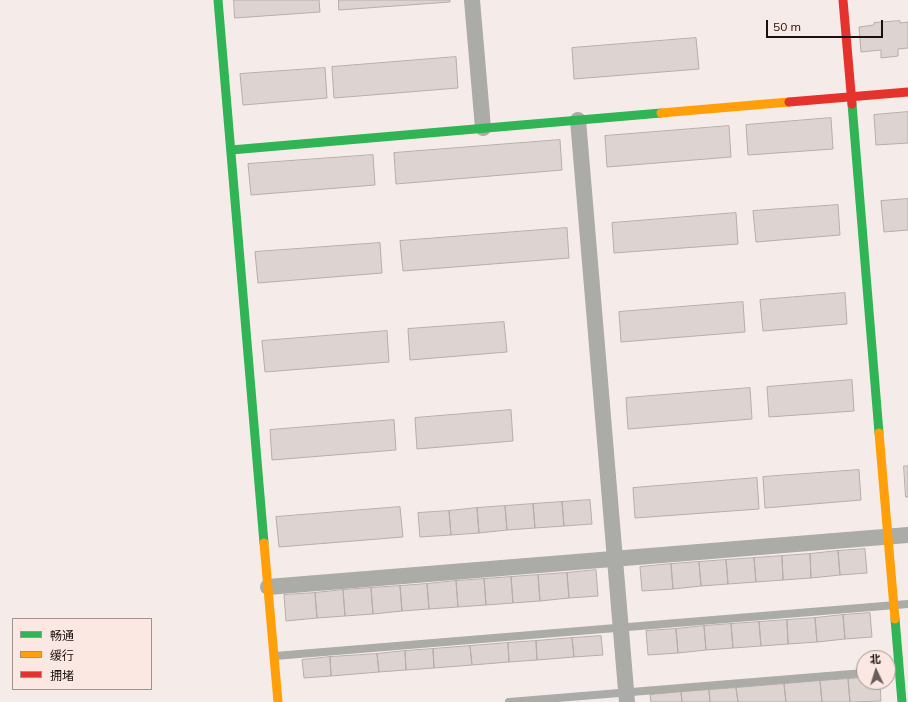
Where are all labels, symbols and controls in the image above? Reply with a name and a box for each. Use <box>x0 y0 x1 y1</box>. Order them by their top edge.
scale bar <box>768 12 885 38</box>
text: 50 m <box>773 19 801 34</box>
legend <box>12 618 152 690</box>
text: 畅通 <box>50 628 74 643</box>
text: 缓行 <box>50 648 74 663</box>
north arrow <box>856 650 896 690</box>
text: 北 <box>869 652 881 666</box>
text: 拥堵 <box>50 668 74 683</box>

